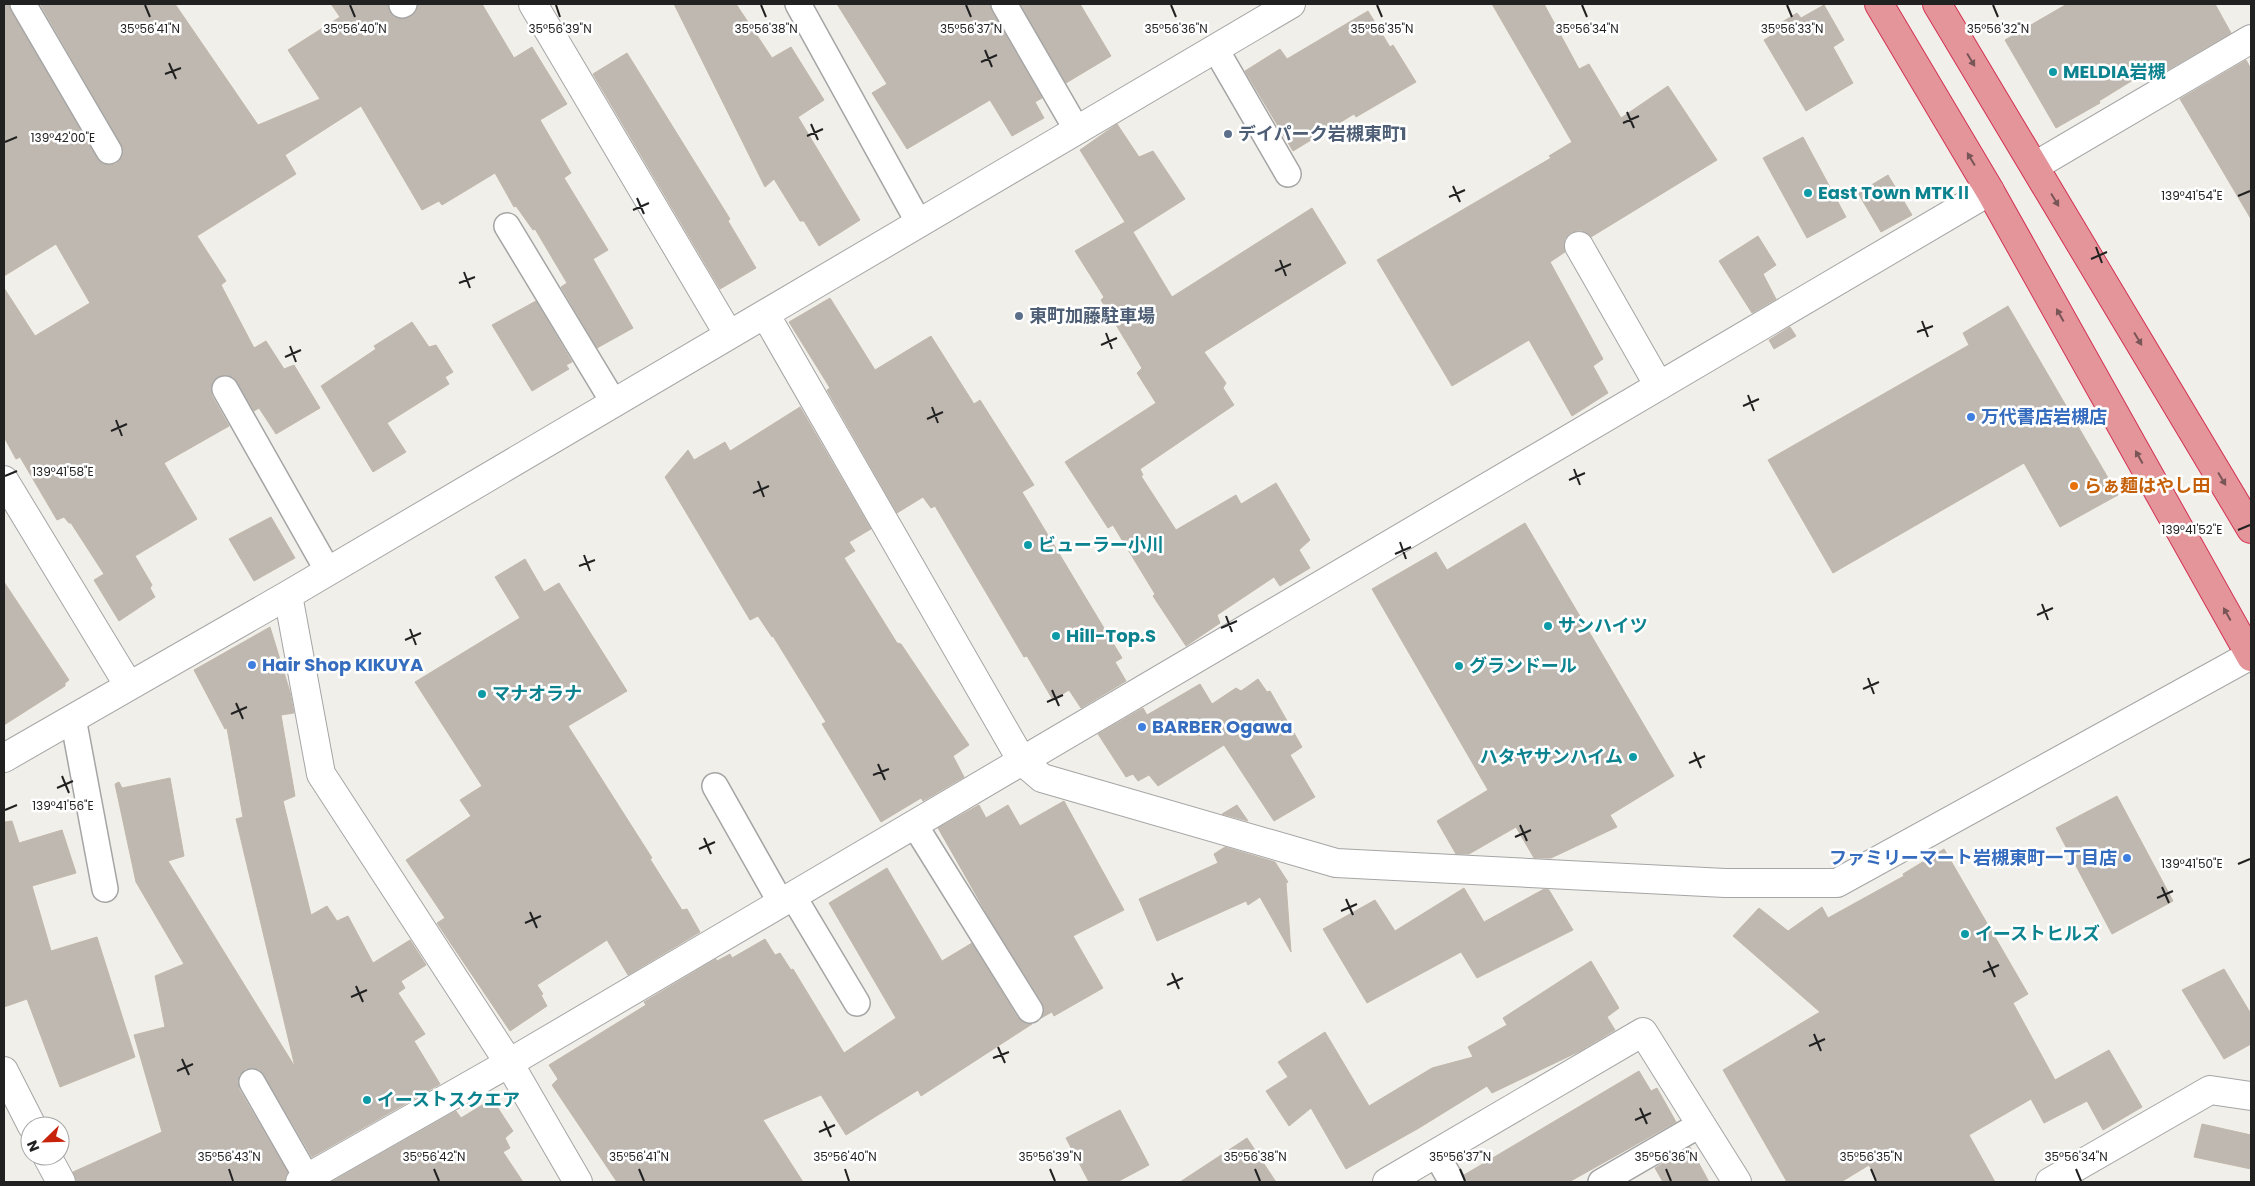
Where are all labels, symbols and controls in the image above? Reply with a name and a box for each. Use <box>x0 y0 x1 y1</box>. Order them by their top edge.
text: 35°56'41"N <box>120 20 180 37</box>
text: 35°56'40"N <box>323 20 387 37</box>
text: 35°56'39"N <box>528 20 592 37</box>
text: 35°56'38"N <box>734 20 798 37</box>
text: 35°56'37"N <box>940 20 1002 37</box>
text: 35°56'36"N <box>1144 20 1208 37</box>
text: 35°56'35"N <box>1350 20 1414 37</box>
text: 35°56'34"N <box>1555 20 1619 37</box>
text: 35°56'33"N <box>1761 20 1823 37</box>
text: 35°56'32"N <box>1967 20 2029 37</box>
one-way arrow <box>1967 54 1976 67</box>
place label: MELDIA岩槻 <box>2063 59 2166 84</box>
marker: MELDIA岩槻 <box>2047 66 2059 78</box>
place label: デイパーク岩槻東町1 <box>1238 121 1406 146</box>
marker: デイパーク岩槻東町1 <box>1222 128 1234 140</box>
text: 139°42'00"E <box>31 129 95 146</box>
one-way arrow <box>1966 152 1975 165</box>
place label: East Town MTKⅡ <box>1818 180 1972 205</box>
marker: East Town MTKⅡ <box>1802 187 1814 199</box>
text: 139°41'54"E <box>2161 187 2223 204</box>
one-way arrow <box>2051 193 2060 206</box>
place label: 東町加藤駐車場 <box>1029 303 1155 328</box>
one-way arrow <box>2055 309 2064 322</box>
marker: 東町加藤駐車場 <box>1013 310 1025 322</box>
one-way arrow <box>2134 333 2143 346</box>
place label: 万代書店岩槻店 <box>1981 404 2107 429</box>
marker: 万代書店岩槻店 <box>1965 411 1977 423</box>
one-way arrow <box>2135 450 2144 464</box>
text: 139°41'58"E <box>32 463 94 480</box>
one-way arrow <box>2217 472 2226 485</box>
place label: らぁ麺はやし田 <box>2084 473 2210 498</box>
marker: らぁ麺はやし田 <box>2068 480 2080 492</box>
text: 139°41'52"E <box>2162 521 2222 538</box>
place label: ビューラー小川 <box>1038 532 1164 557</box>
marker: ビューラー小川 <box>1022 539 1034 551</box>
one-way arrow <box>2223 607 2232 621</box>
place label: サンハイツ <box>1558 613 1648 638</box>
marker: サンハイツ <box>1542 620 1554 632</box>
place label: Hill-Top.S <box>1066 623 1156 648</box>
marker: Hill-Top.S <box>1050 630 1062 642</box>
place label: Hair Shop KIKUYA <box>262 652 423 677</box>
place label: グランドール <box>1469 653 1577 678</box>
marker: Hair Shop KIKUYA <box>246 659 258 671</box>
marker: グランドール <box>1453 660 1465 672</box>
place label: マナオラナ <box>492 681 582 706</box>
marker: マナオラナ <box>476 688 488 700</box>
place label: BARBER Ogawa <box>1152 714 1292 739</box>
marker: BARBER Ogawa <box>1136 721 1148 733</box>
place label: ハタヤサンハイム <box>1480 744 1623 769</box>
marker: ハタヤサンハイム <box>1627 751 1639 763</box>
text: 139°41'56"E <box>32 797 94 814</box>
place label: ファミリーマート岩槻東町一丁目店 <box>1829 845 2117 870</box>
marker: ファミリーマート岩槻東町一丁目店 <box>2121 852 2133 864</box>
text: 139°41'50"E <box>2161 855 2223 872</box>
place label: イーストヒルズ <box>1975 921 2100 946</box>
marker: イーストヒルズ <box>1959 928 1971 940</box>
place label: イーストスクエア <box>377 1087 520 1112</box>
marker: イーストスクエア <box>361 1094 373 1106</box>
north arrow <box>20 1116 70 1166</box>
text: N <box>22 1137 44 1155</box>
text: 35°56'43"N <box>197 1148 261 1165</box>
text: 35°56'42"N <box>403 1148 465 1165</box>
text: 35°56'41"N <box>609 1148 669 1165</box>
text: 35°56'40"N <box>813 1148 877 1165</box>
text: 35°56'39"N <box>1018 1148 1082 1165</box>
text: 35°56'38"N <box>1223 1148 1287 1165</box>
text: 35°56'37"N <box>1429 1148 1491 1165</box>
text: 35°56'36"N <box>1634 1148 1698 1165</box>
text: 35°56'35"N <box>1839 1148 1903 1165</box>
text: 35°56'34"N <box>2044 1148 2108 1165</box>

